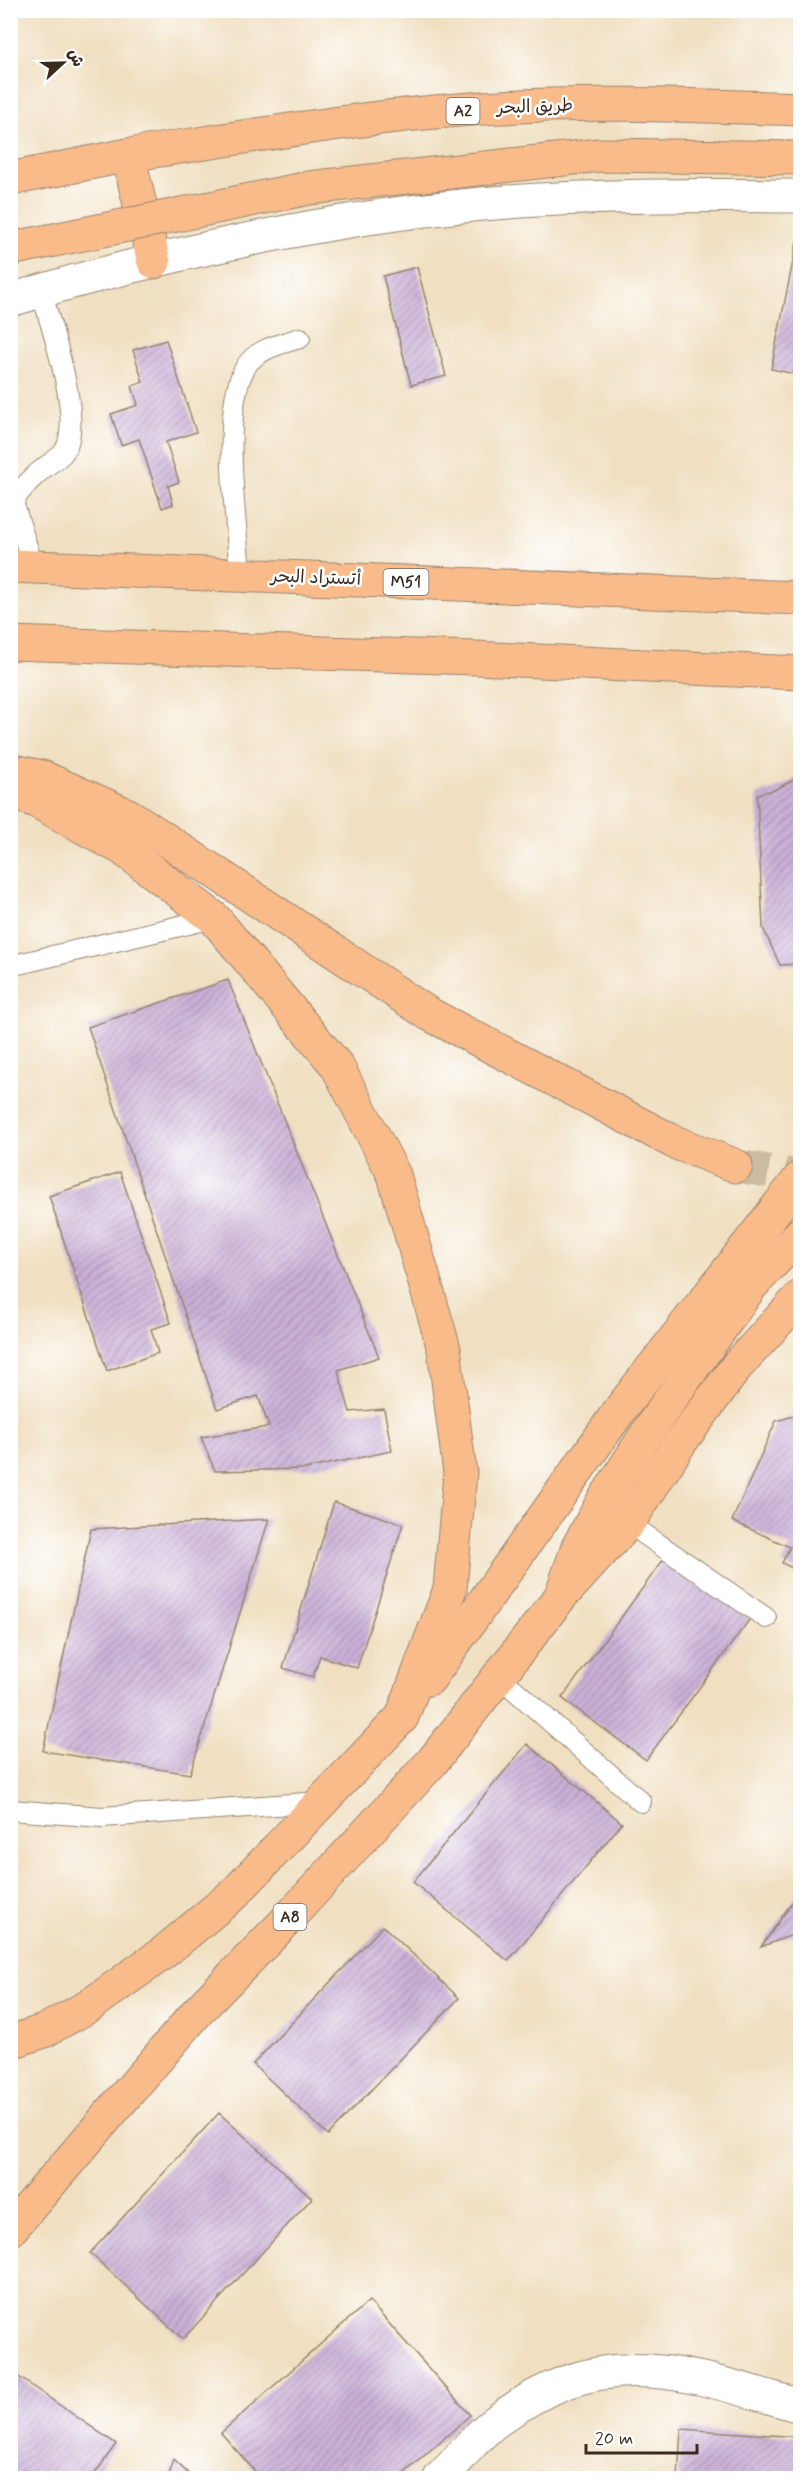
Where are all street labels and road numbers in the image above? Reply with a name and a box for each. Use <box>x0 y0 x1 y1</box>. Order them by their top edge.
street label: طريق البحر <box>494 94 574 120</box>
road number: A2 <box>446 98 480 124</box>
street label: أتستراد البحر <box>269 564 362 592</box>
road number: M51 <box>384 569 428 595</box>
road number: A8 <box>274 1904 306 1930</box>

